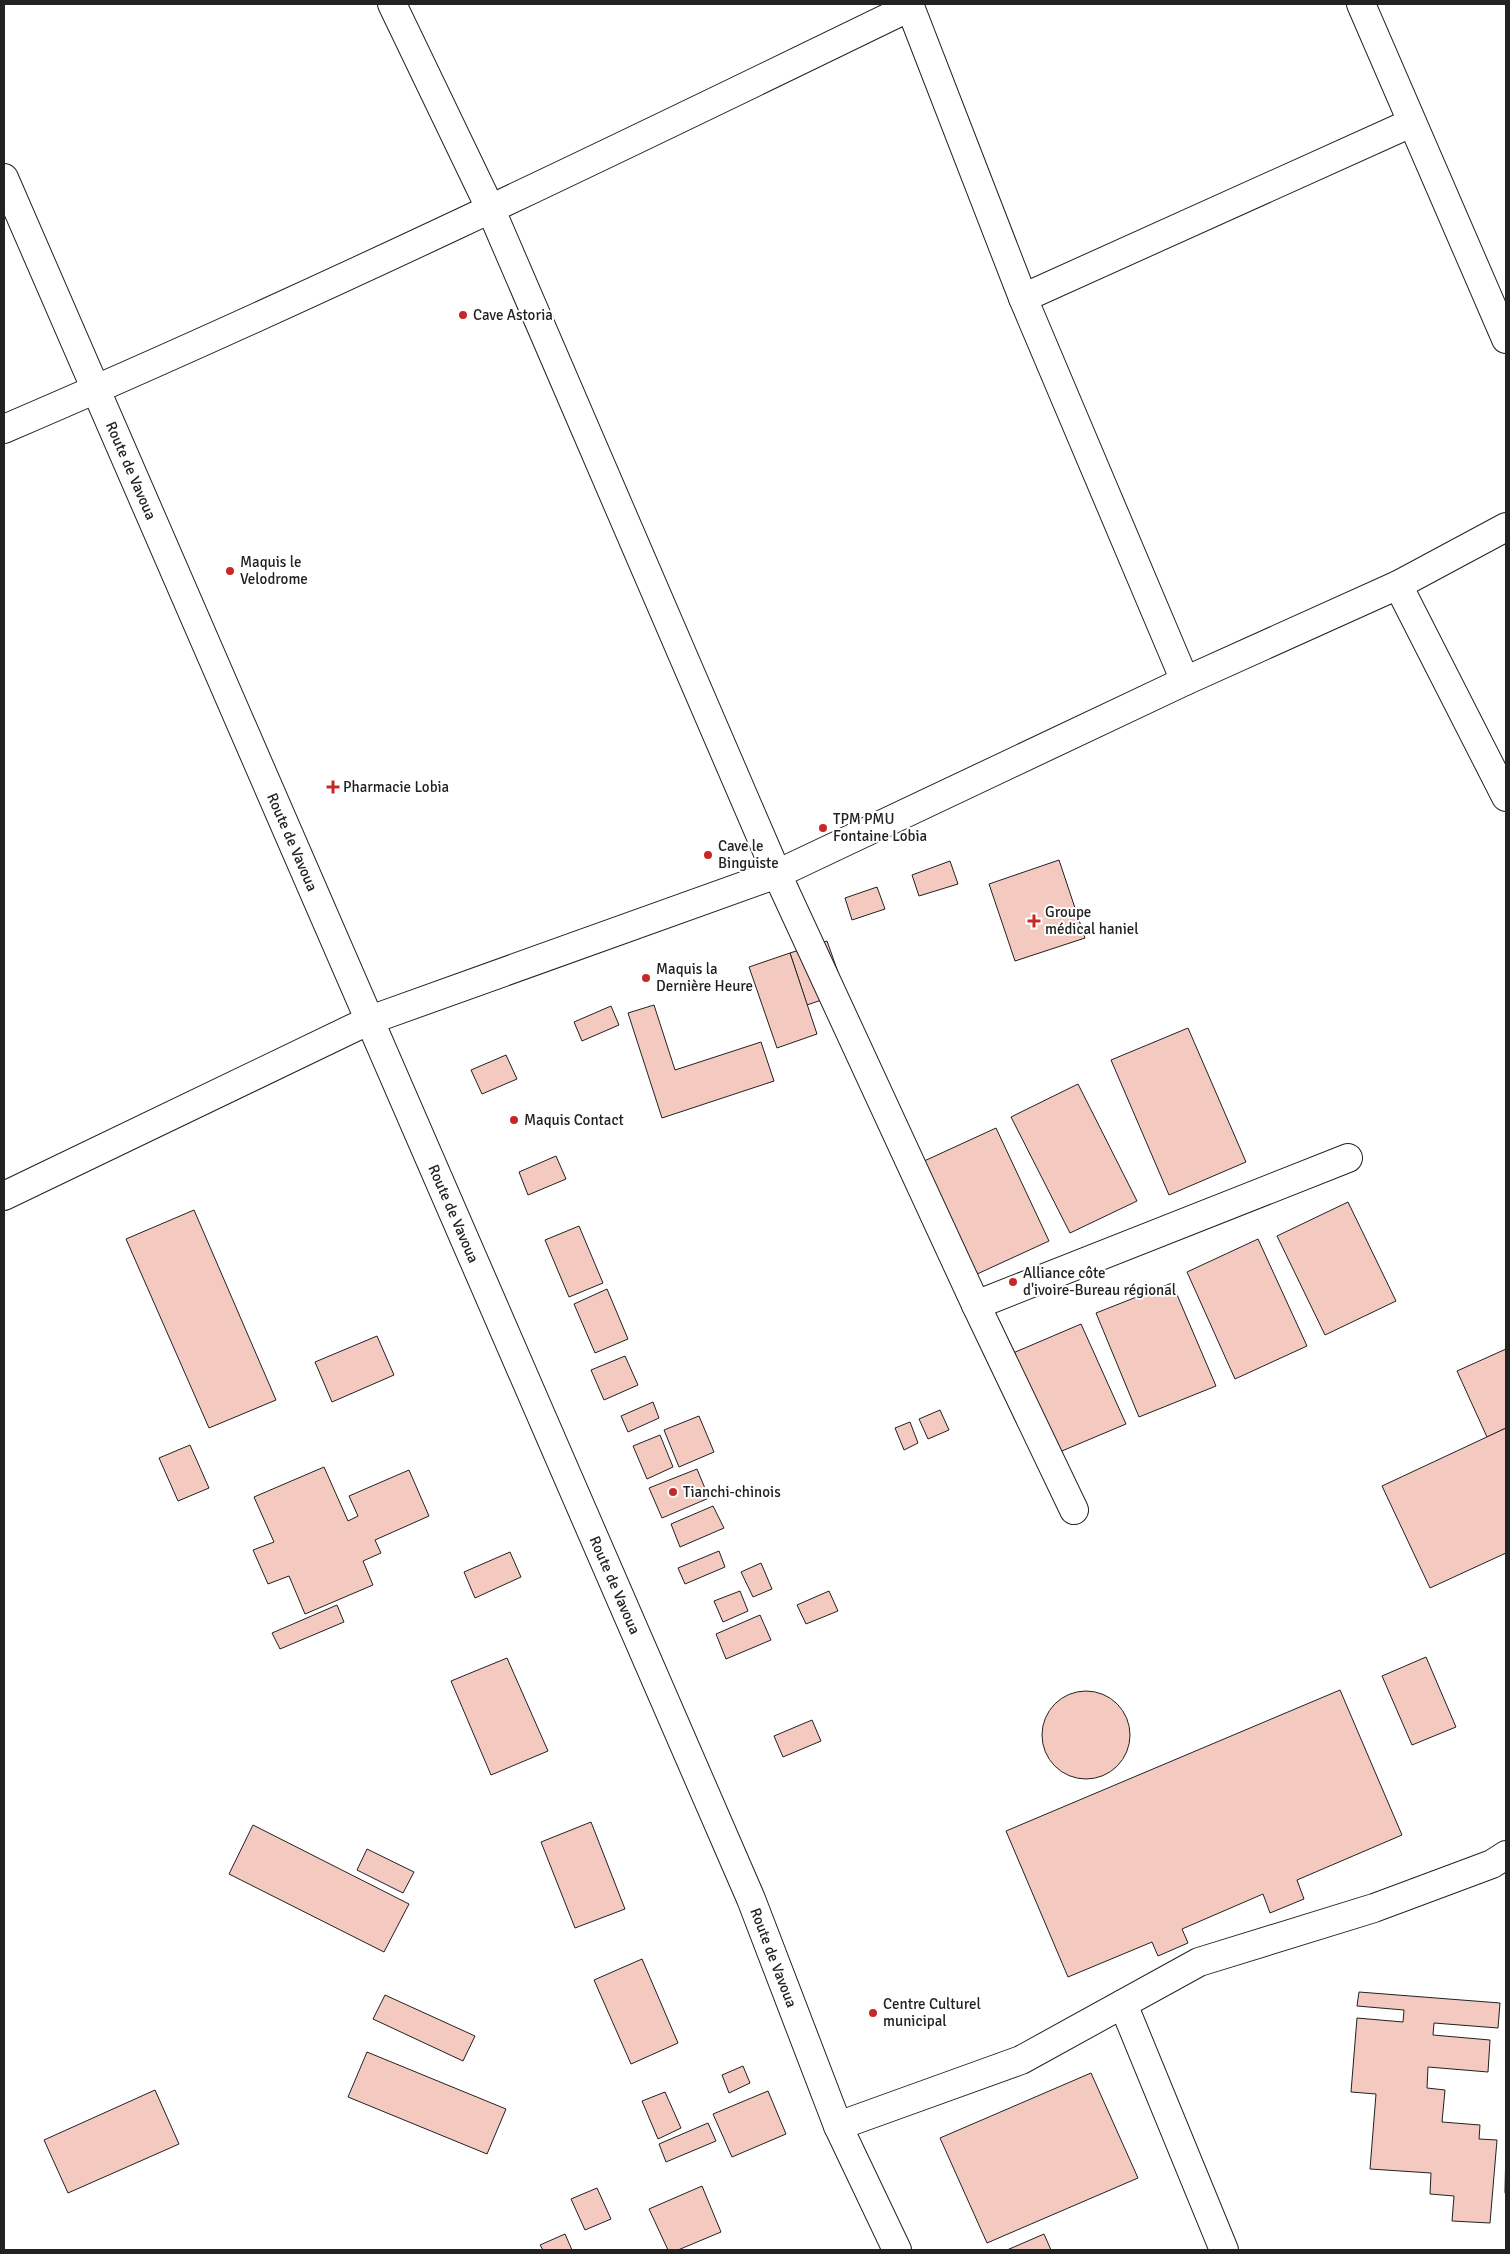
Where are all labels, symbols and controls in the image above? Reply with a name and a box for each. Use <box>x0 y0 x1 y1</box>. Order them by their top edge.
place label: Cave Astoria <box>473 306 553 324</box>
marker: Cave Astoria <box>457 309 469 321</box>
street label: Route de Vavoua <box>102 419 160 522</box>
place label: Maquis le Velodrome <box>240 553 308 588</box>
marker: Maquis le Velodrome <box>224 565 236 577</box>
place label: Pharmacie Lobia <box>343 778 449 796</box>
marker: Pharmacie Lobia <box>327 781 339 793</box>
street label: Route de Vavoua <box>263 790 321 894</box>
place label: TPM PMU Fontaine Lobia <box>833 810 927 845</box>
marker: TPM PMU Fontaine Lobia <box>817 822 829 834</box>
place label: Cave le Binguiste <box>718 837 779 872</box>
marker: Cave le Binguiste <box>702 849 714 861</box>
place label: Groupe médical haniel <box>1045 903 1139 938</box>
marker: Groupe médical haniel <box>1027 914 1041 928</box>
place label: Maquis la Dernière Heure <box>656 960 753 995</box>
marker: Maquis la Dernière Heure <box>640 972 652 984</box>
place label: Maquis Contact <box>524 1111 624 1129</box>
marker: Maquis Contact <box>508 1114 520 1126</box>
street label: Route de Vavoua <box>424 1162 483 1266</box>
place label: Alliance côte d'ivoire-Bureau régional <box>1023 1264 1176 1299</box>
marker: Alliance côte d'ivoire-Bureau régional <box>1007 1276 1019 1288</box>
place label: Tianchi-chinois <box>683 1483 781 1501</box>
marker: Tianchi-chinois <box>667 1486 679 1498</box>
street label: Route de Vavoua <box>586 1533 644 1637</box>
street label: Route de Vavoua <box>746 1905 801 2010</box>
place label: Centre Culturel municipal <box>883 1995 981 2030</box>
marker: Centre Culturel municipal <box>867 2007 879 2019</box>

